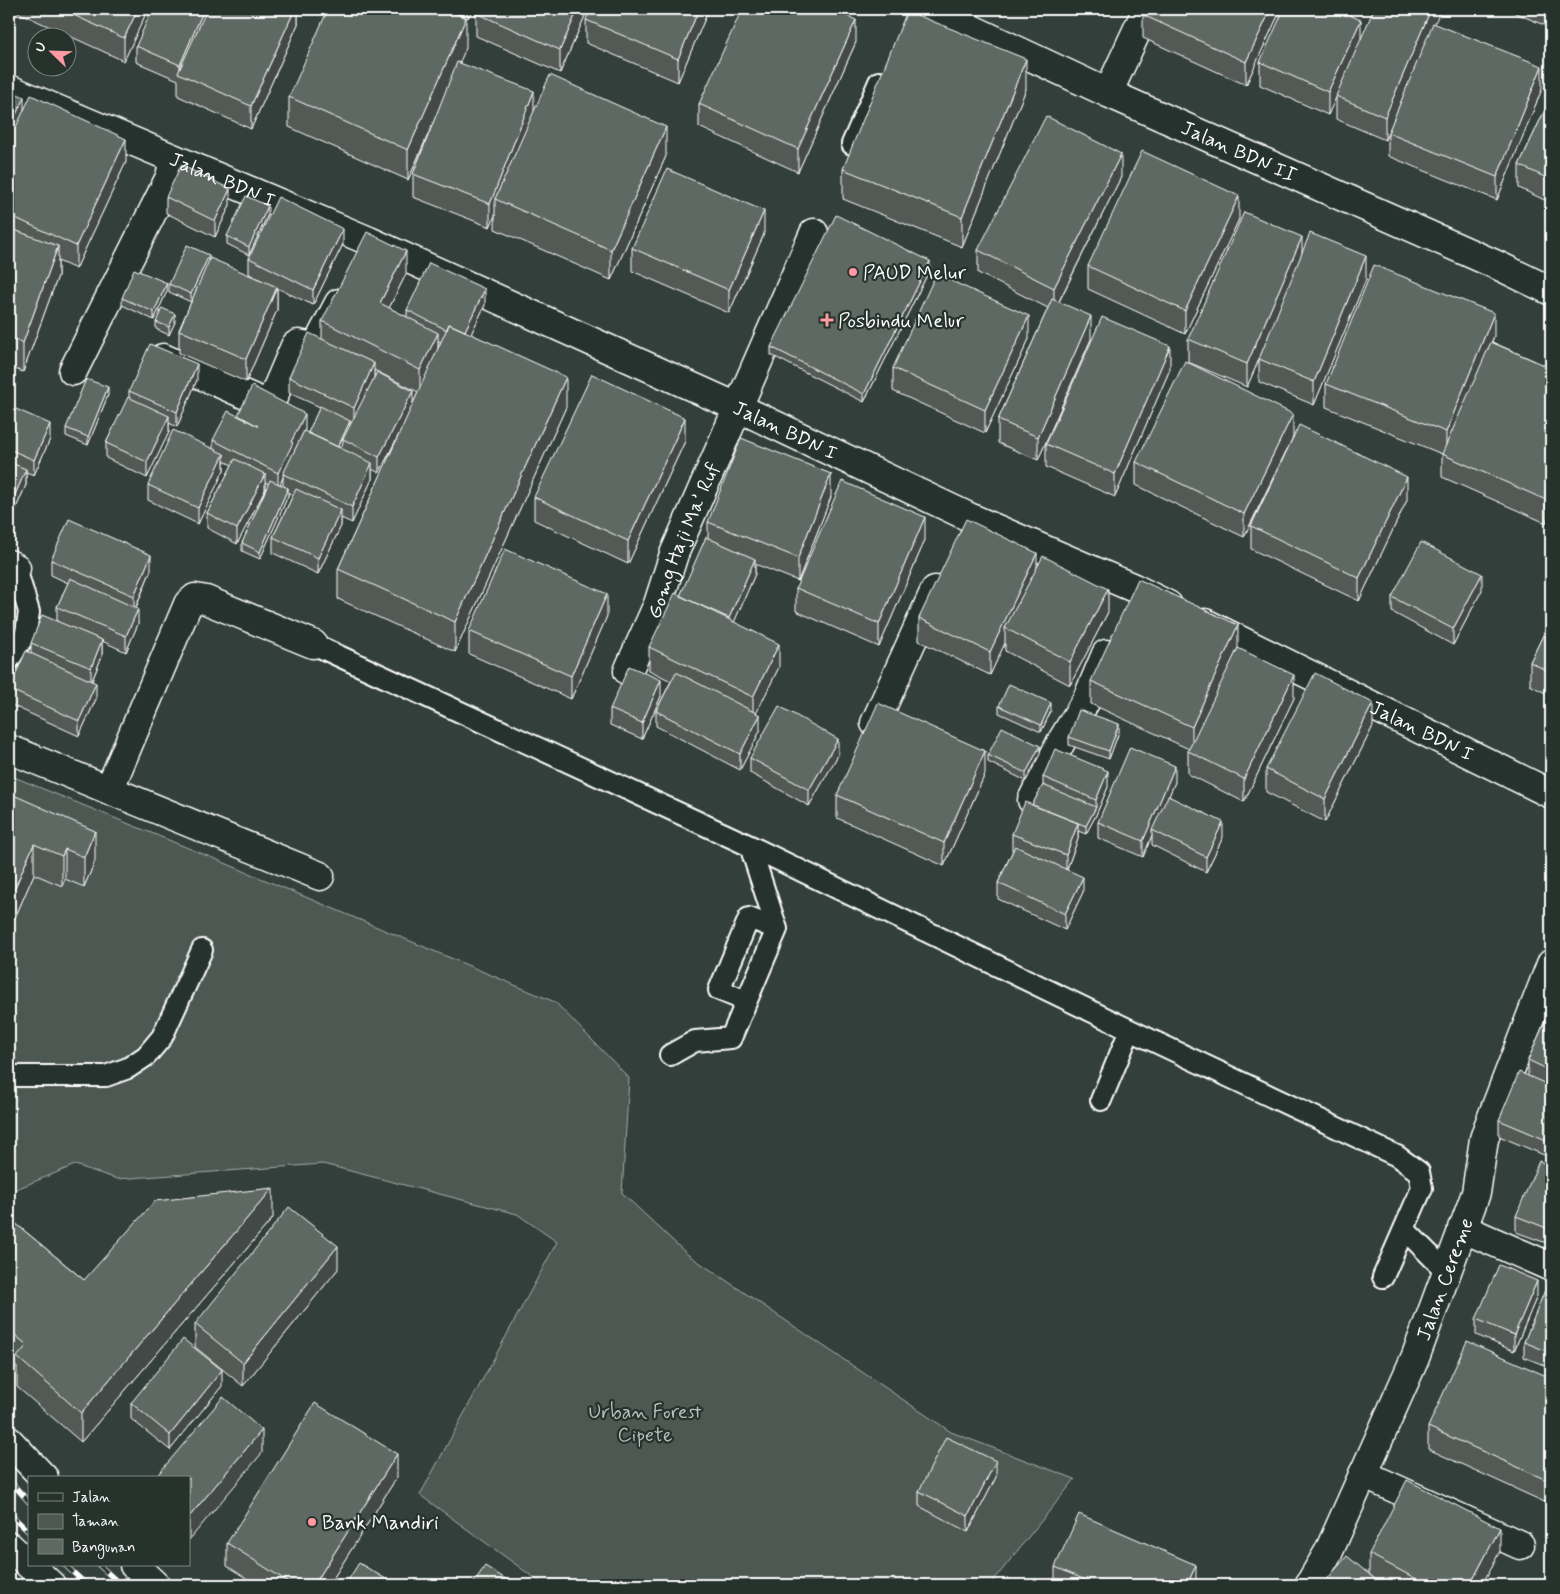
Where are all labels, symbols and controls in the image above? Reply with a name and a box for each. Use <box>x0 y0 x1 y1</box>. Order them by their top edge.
north arrow <box>28 28 78 78</box>
text: U <box>31 40 51 55</box>
street label: Jalan BDN II <box>1176 115 1301 190</box>
street label: Jalan BDN I <box>165 146 279 215</box>
place label: PAUD Melur <box>863 260 967 287</box>
marker: PAUD Melur <box>847 266 859 278</box>
place label: Posbindu Melur <box>838 308 965 335</box>
marker: Posbindu Melur <box>820 313 834 327</box>
street label: Jalan BDN I <box>728 395 841 467</box>
street label: Gomg Haji Ma’ Ruf <box>641 458 727 623</box>
street label: Jalan BDN I <box>1365 695 1478 769</box>
street label: Jalan Cereme <box>1411 1214 1481 1345</box>
park label: Urban Forest Cipete <box>589 1399 702 1449</box>
legend <box>28 1476 190 1566</box>
text: Jalan <box>72 1488 111 1508</box>
place label: Bank Mandiri <box>322 1510 439 1537</box>
text: Taman <box>72 1512 120 1532</box>
marker: Bank Mandiri <box>306 1516 318 1528</box>
text: Bangunan <box>72 1538 135 1559</box>

